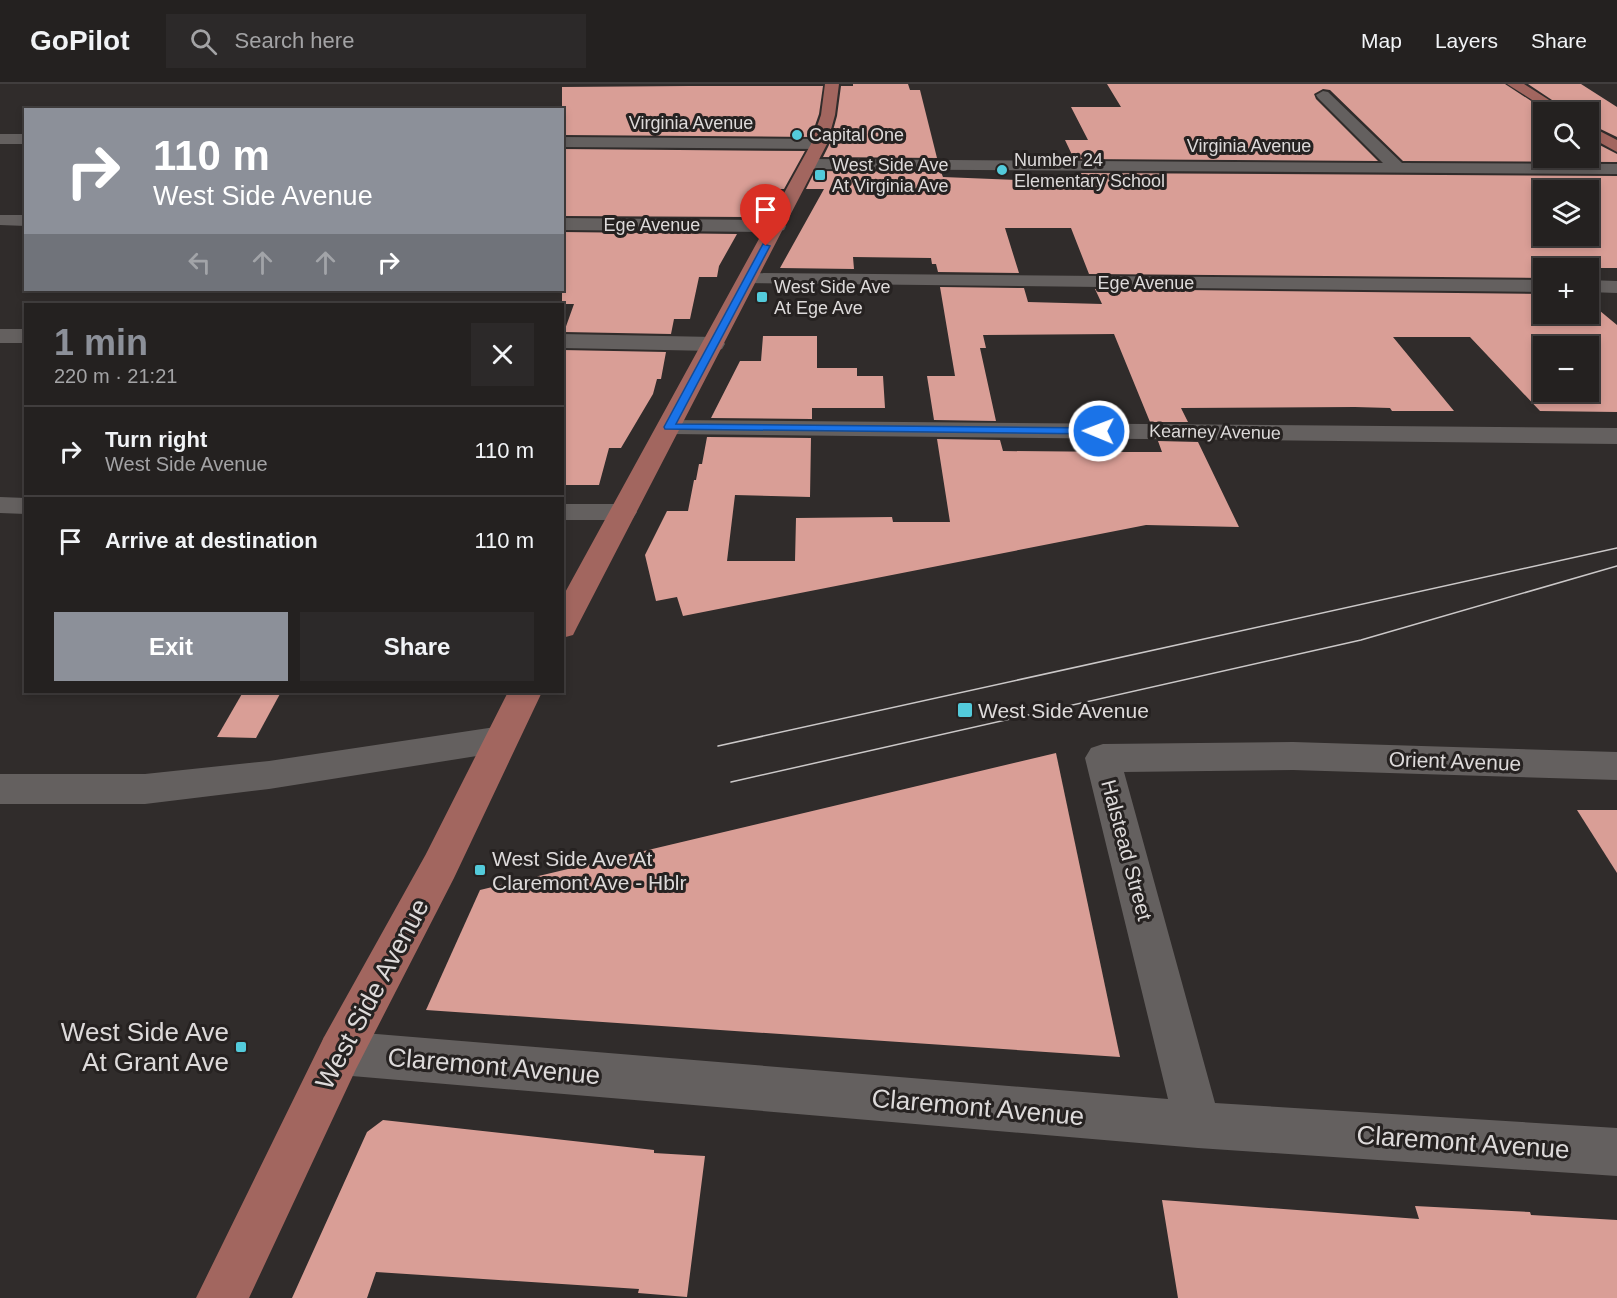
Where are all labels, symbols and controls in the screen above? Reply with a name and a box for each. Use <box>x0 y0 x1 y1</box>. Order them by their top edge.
search box <box>166 14 586 68</box>
text: GoPilot <box>30 25 130 56</box>
icon: search <box>187 25 220 58</box>
text: Search here <box>235 28 354 53</box>
text: Map <box>1361 29 1402 52</box>
text: Layers <box>1435 29 1498 52</box>
text: Share <box>1531 29 1587 52</box>
map controls <box>1533 102 1599 402</box>
button: search <box>1533 102 1599 168</box>
street label: Virginia Avenue <box>629 113 753 133</box>
place label: Capital One <box>809 125 904 145</box>
marker: Capital One <box>790 128 804 142</box>
icon: right <box>54 132 132 210</box>
text: 110 m <box>153 132 270 179</box>
street label: Virginia Avenue <box>1187 136 1311 156</box>
place label: Number 24 Elementary School <box>1014 150 1165 191</box>
place label: West Side Ave At Virginia Ave <box>832 155 948 196</box>
marker: Number 24 Elementary School <box>995 163 1009 177</box>
marker: West Side Ave At Virginia Ave <box>813 168 827 182</box>
button: layers <box>1533 180 1599 246</box>
text: West Side Avenue <box>153 181 373 211</box>
pin <box>740 184 791 246</box>
icon: arrive <box>749 193 782 226</box>
street label: Ege Avenue <box>604 215 700 235</box>
icon: left <box>183 246 216 279</box>
icon: ahead <box>246 246 279 279</box>
icon: ahead <box>309 246 342 279</box>
icon: right <box>372 246 405 279</box>
button: + <box>1533 258 1599 324</box>
street label: Ege Avenue <box>1098 273 1194 293</box>
place label: West Side Ave At Ege Ave <box>774 277 890 318</box>
marker: West Side Ave At Ege Ave <box>755 290 769 304</box>
text: 1 min <box>54 322 148 363</box>
button: close <box>471 323 534 386</box>
button: − <box>1533 336 1599 402</box>
text: 220 m · 21:21 <box>54 365 177 387</box>
position arrow <box>1067 399 1131 463</box>
street label: Kearney Avenue <box>1149 421 1281 443</box>
text: Turn right <box>105 427 207 452</box>
icon: right <box>54 435 87 468</box>
text: 110 m <box>474 438 534 463</box>
text: West Side Avenue <box>105 453 268 475</box>
icon: arrive <box>54 525 87 558</box>
text: Arrive at destination <box>105 528 318 553</box>
text: 110 m <box>474 528 534 553</box>
button: Exit <box>54 612 288 681</box>
button: Share <box>300 612 534 681</box>
place label: West Side Avenue <box>978 699 1149 722</box>
marker: West Side Avenue <box>956 701 974 719</box>
street label: Orient Avenue <box>1388 747 1522 775</box>
street label: Halstead Street <box>1097 777 1157 923</box>
place label: West Side Ave At Claremont Ave - Hblr <box>492 847 687 894</box>
marker: West Side Ave At Claremont Ave - Hblr <box>473 863 487 877</box>
street label: West Side Avenue <box>309 894 435 1094</box>
place label: West Side Ave At Grant Ave <box>61 1017 229 1077</box>
marker: West Side Ave At Grant Ave <box>234 1040 248 1054</box>
street label: Claremont Avenue <box>386 1042 602 1090</box>
street label: Claremont Avenue <box>870 1083 1086 1131</box>
street label: Claremont Avenue <box>1355 1120 1571 1164</box>

